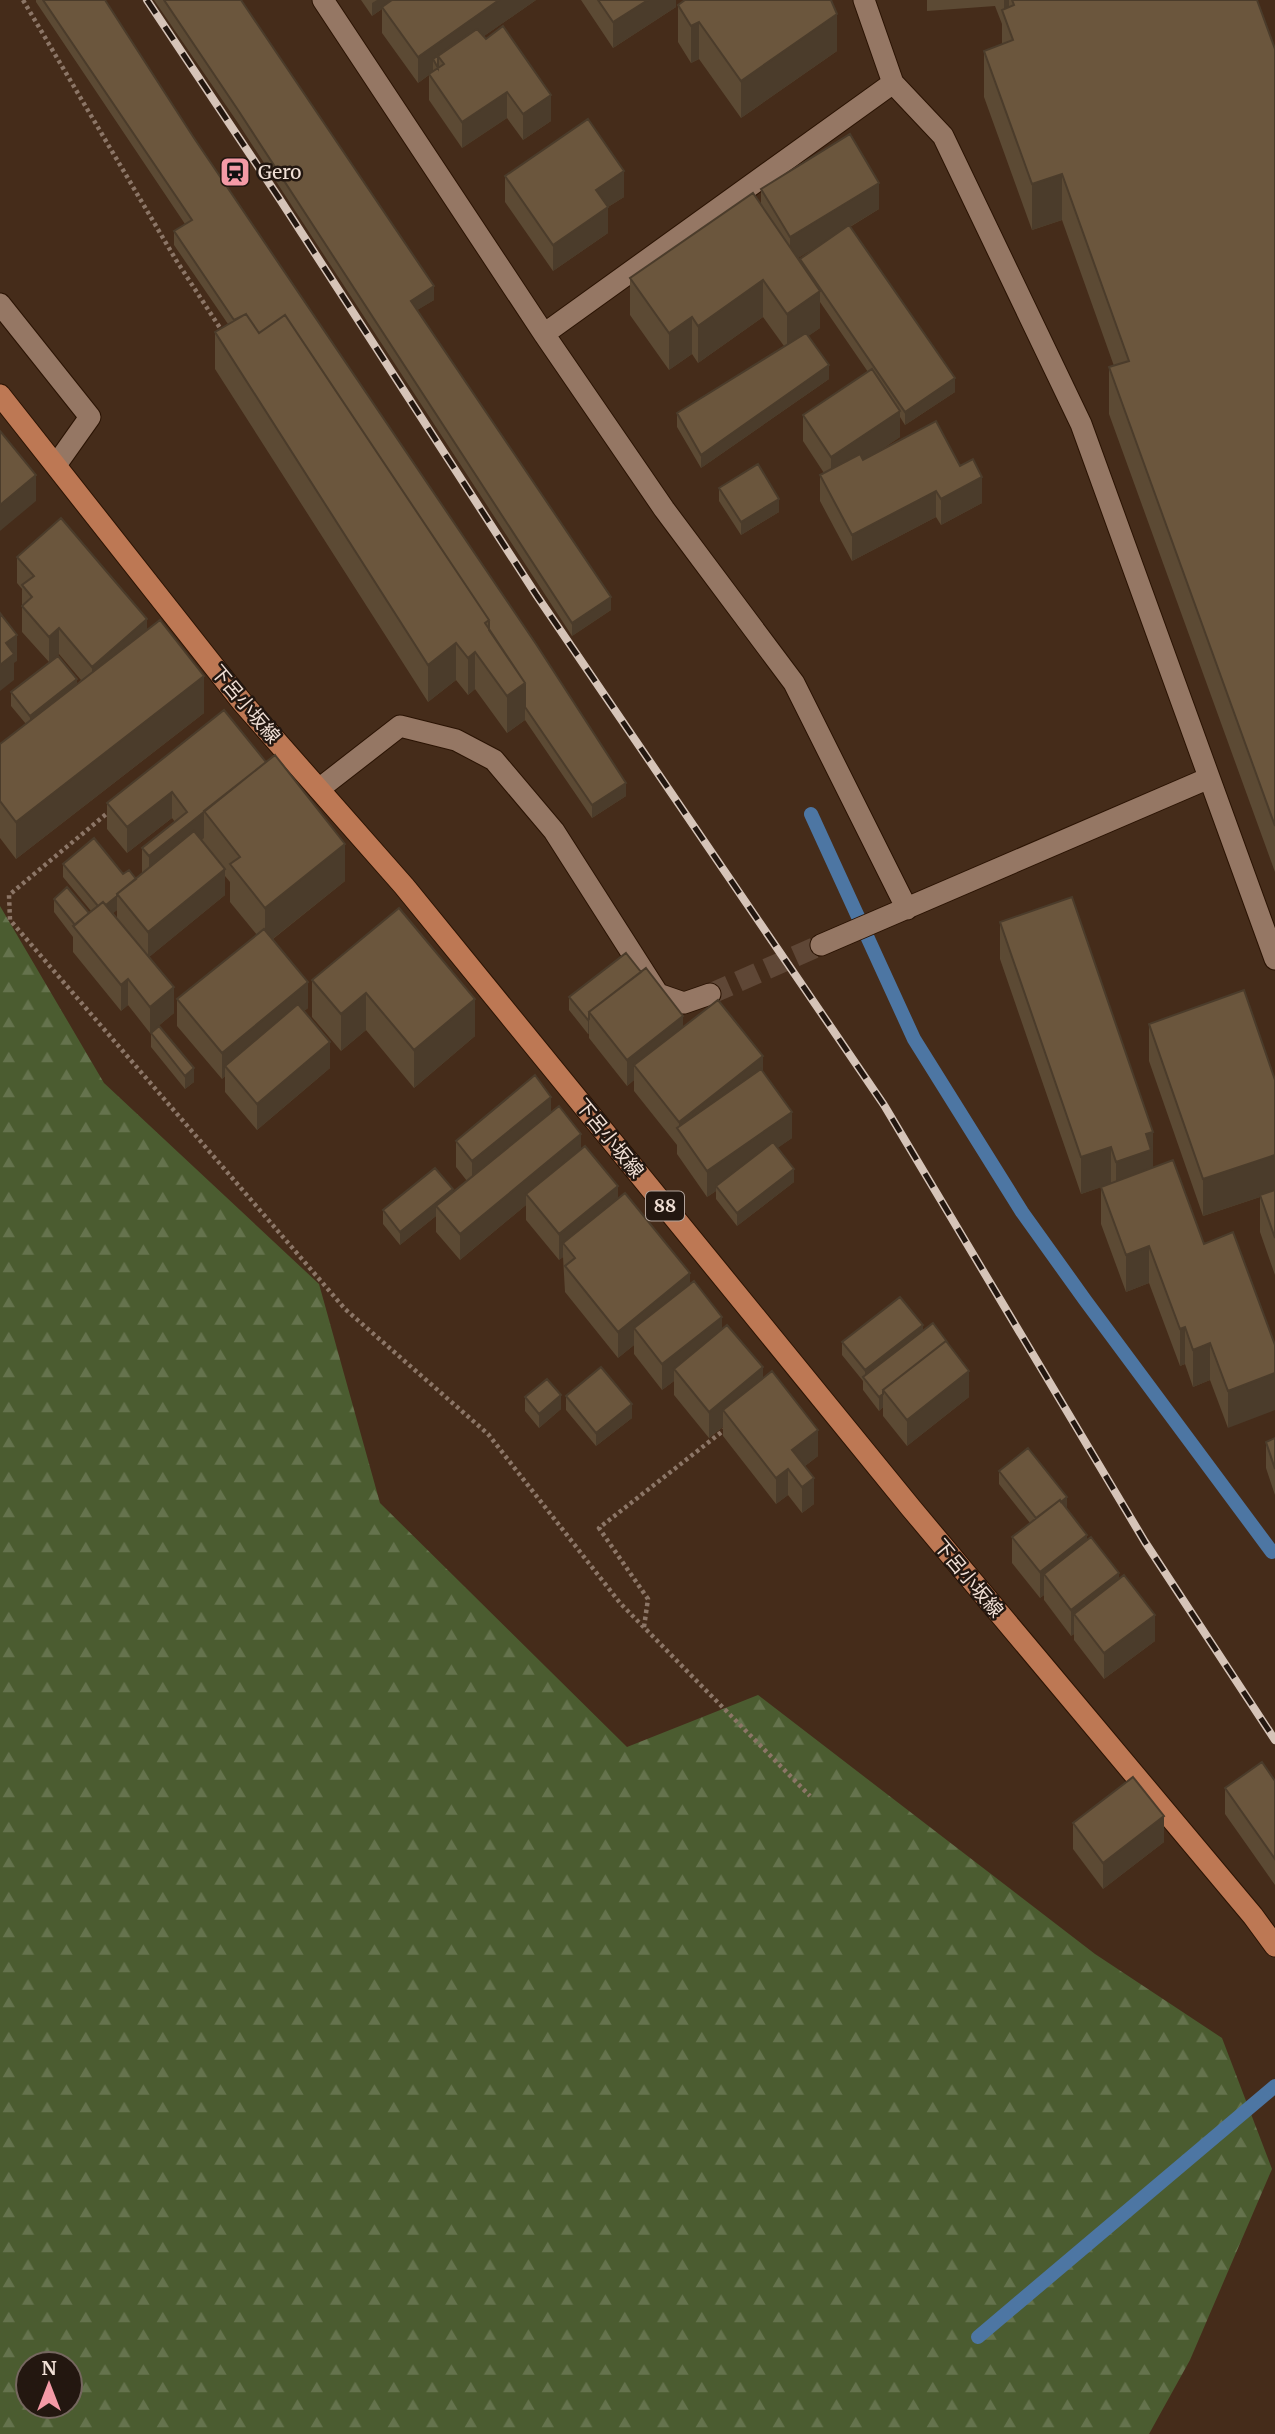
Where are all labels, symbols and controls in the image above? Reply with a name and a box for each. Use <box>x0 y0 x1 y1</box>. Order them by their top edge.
station icon: Gero <box>218 155 252 189</box>
place label: Gero <box>258 160 301 184</box>
street label: 下呂小坂線 <box>206 660 286 748</box>
street label: 下呂小坂線 <box>571 1094 649 1182</box>
road number: 88 <box>646 1191 684 1220</box>
street label: 下呂小坂線 <box>929 1534 1009 1622</box>
north arrow <box>14 2350 84 2420</box>
text: N <box>41 2356 57 2380</box>

